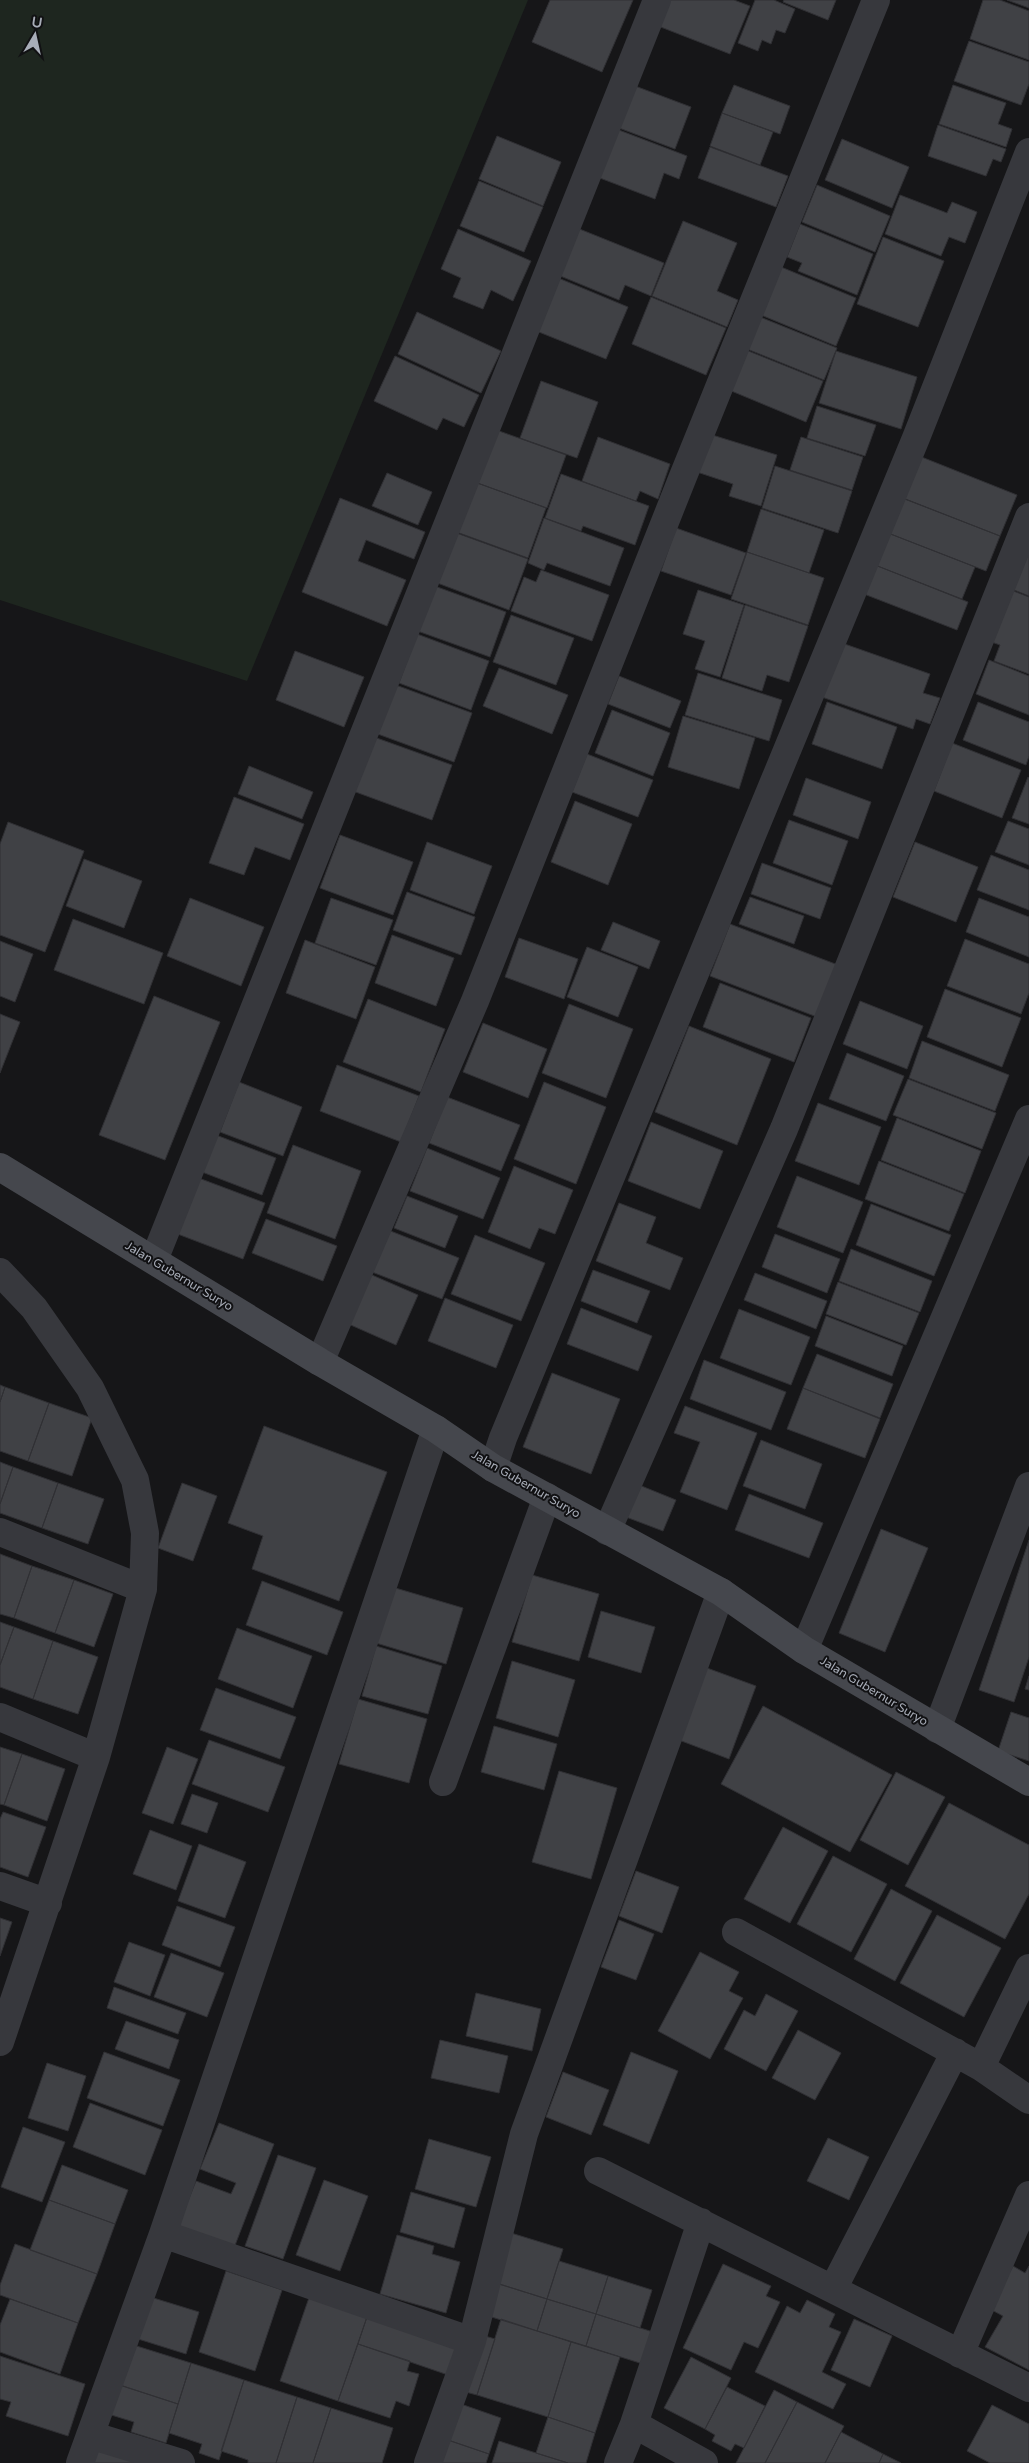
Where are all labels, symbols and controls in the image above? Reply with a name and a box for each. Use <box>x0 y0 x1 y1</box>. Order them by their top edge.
north arrow <box>10 10 60 60</box>
text: U <box>30 13 44 32</box>
street label: Jalan Gubernur Suryo <box>123 1238 235 1314</box>
street label: Jalan Gubernur Suryo <box>469 1447 583 1521</box>
street label: Jalan Gubernur Suryo <box>818 1653 930 1729</box>

